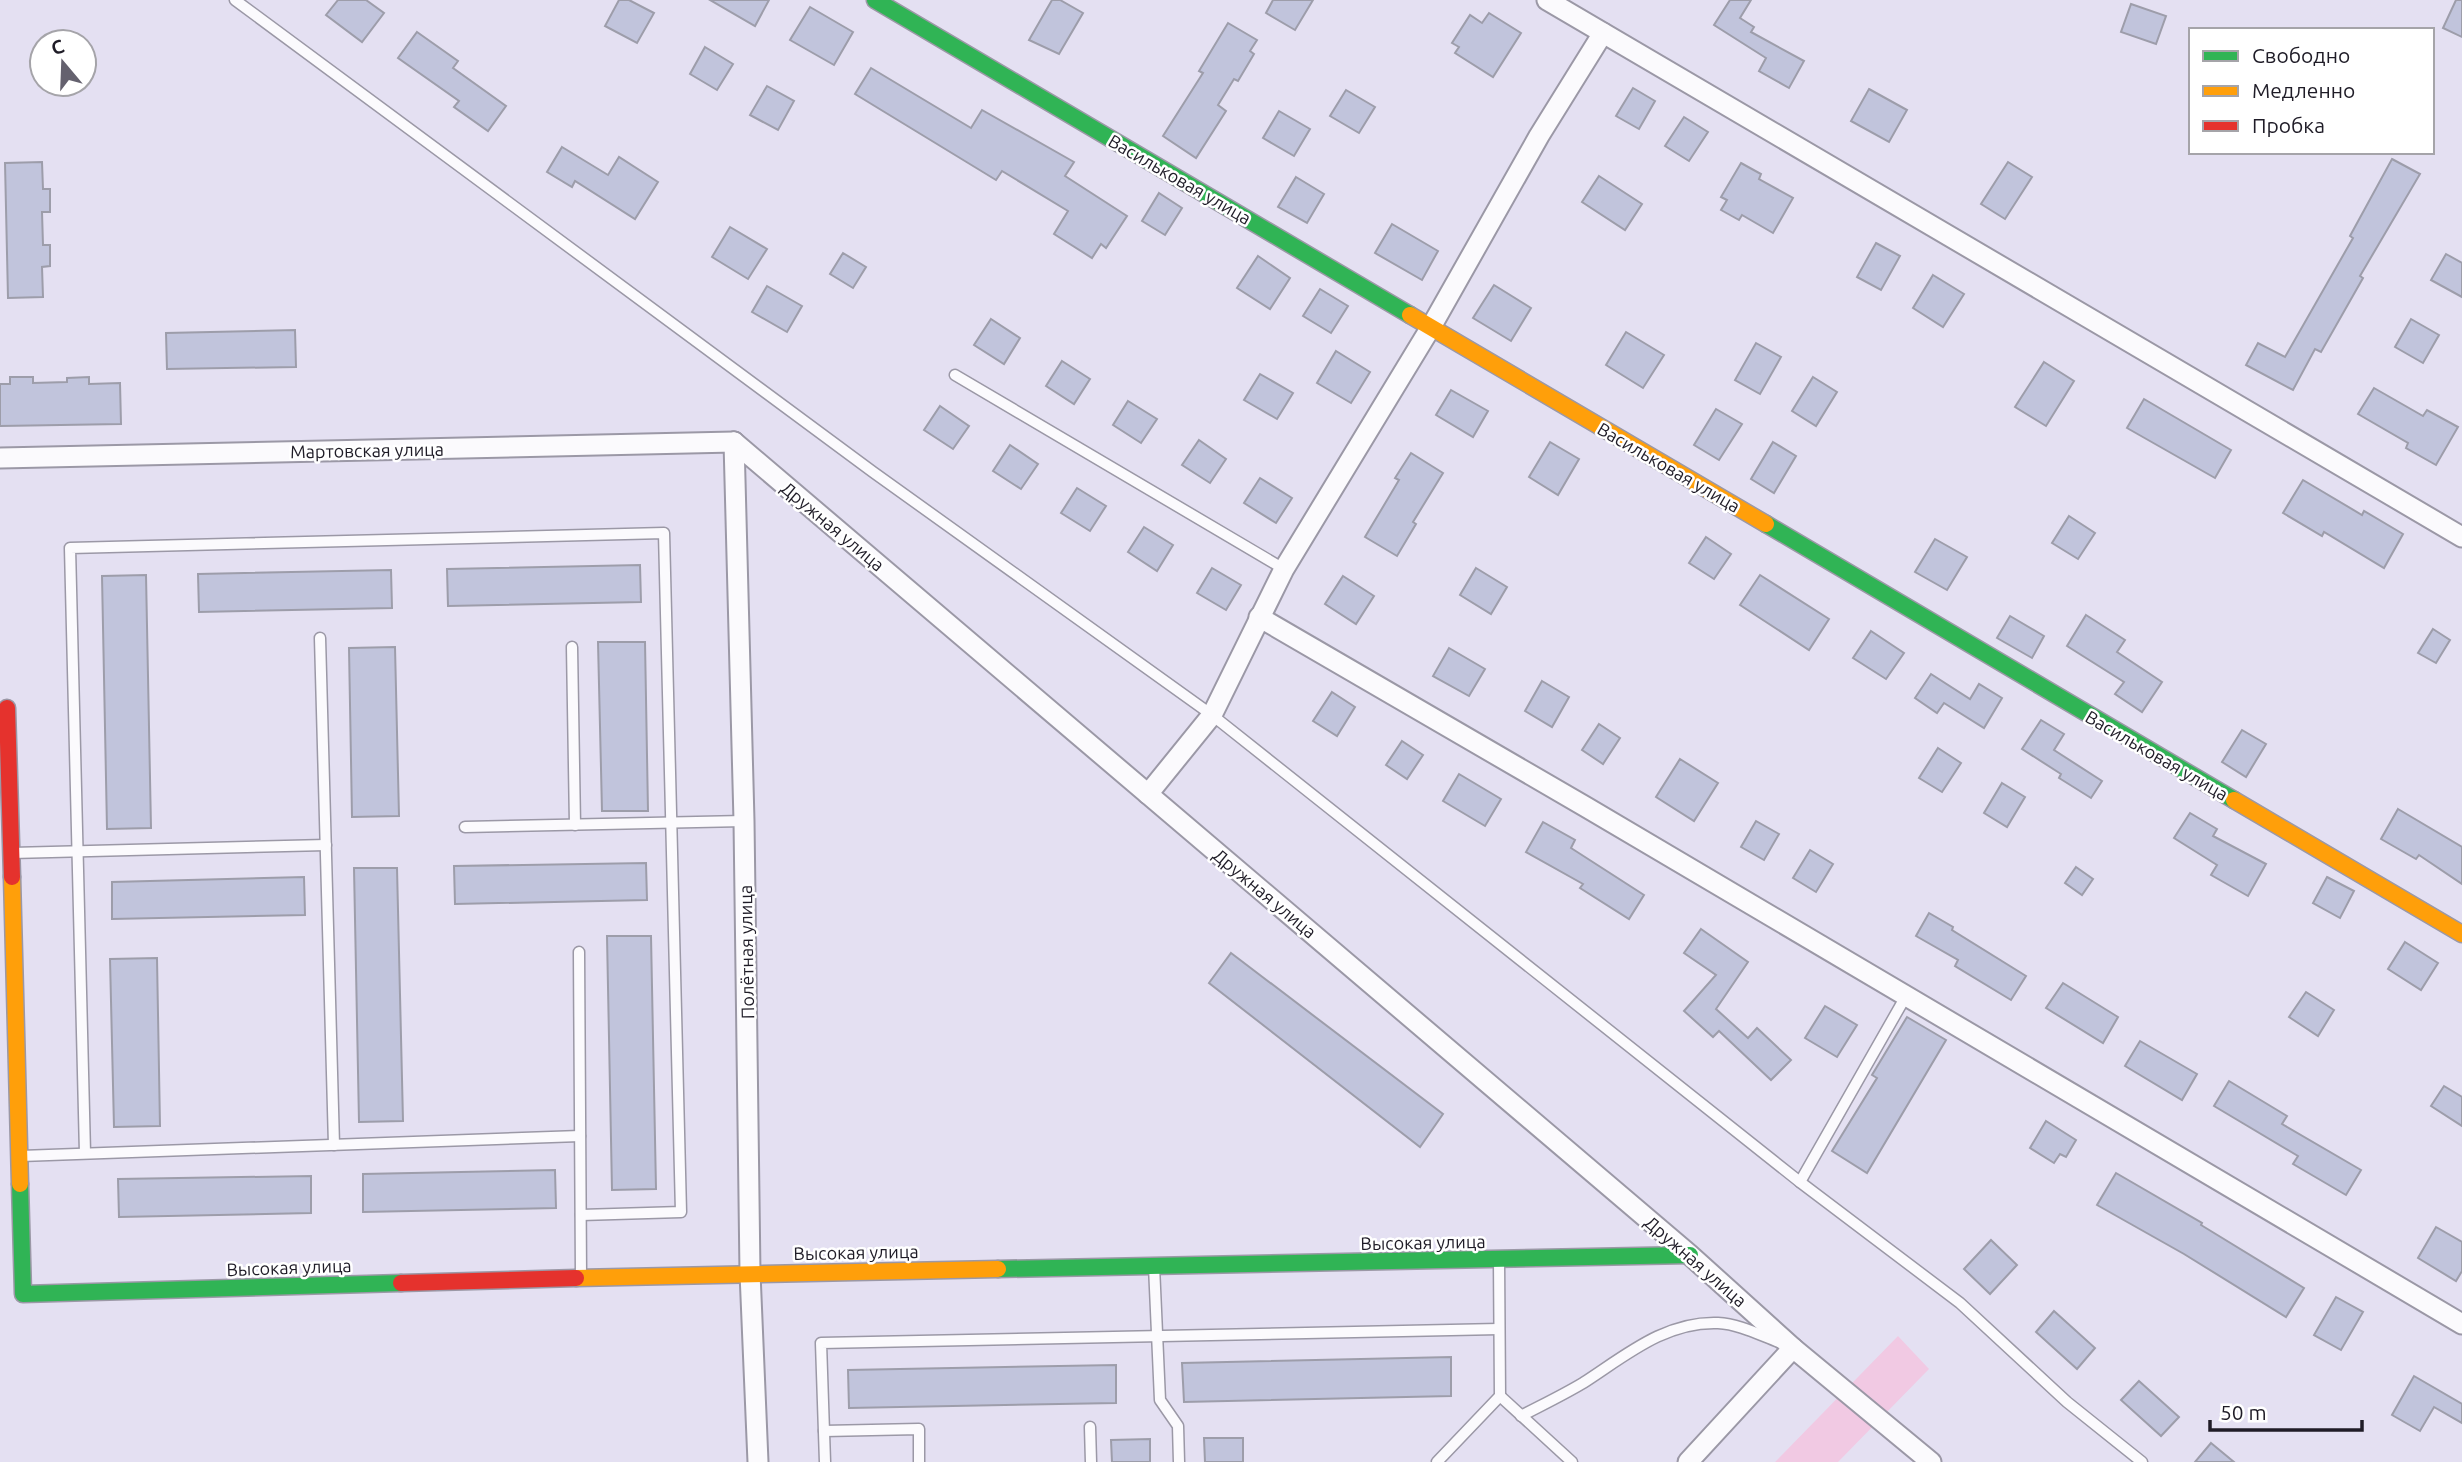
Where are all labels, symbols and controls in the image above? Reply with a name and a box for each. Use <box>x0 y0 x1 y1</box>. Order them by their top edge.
north arrow <box>28 28 98 98</box>
legend <box>2189 28 2434 154</box>
text: С <box>48 35 67 59</box>
text: Свободно <box>2252 43 2350 67</box>
text: Медленно <box>2252 78 2355 102</box>
text: Пробка <box>2252 113 2325 137</box>
street label: Васильковая улица <box>1105 130 1255 228</box>
street label: Васильковая улица <box>1594 418 1744 516</box>
street label: Мартовская улица <box>290 439 444 461</box>
street label: Дружная улица <box>778 477 888 575</box>
street label: Васильковая улица <box>2082 706 2232 804</box>
street label: Дружная улица <box>1210 844 1320 942</box>
street label: Полётная улица <box>735 885 757 1019</box>
street label: Дружная улица <box>1641 1211 1751 1311</box>
street label: Высокая улица <box>1360 1231 1486 1253</box>
street label: Высокая улица <box>793 1241 919 1263</box>
street label: Высокая улица <box>226 1255 352 1279</box>
scale bar <box>2210 1388 2362 1432</box>
text: 50 m <box>2220 1400 2267 1424</box>

